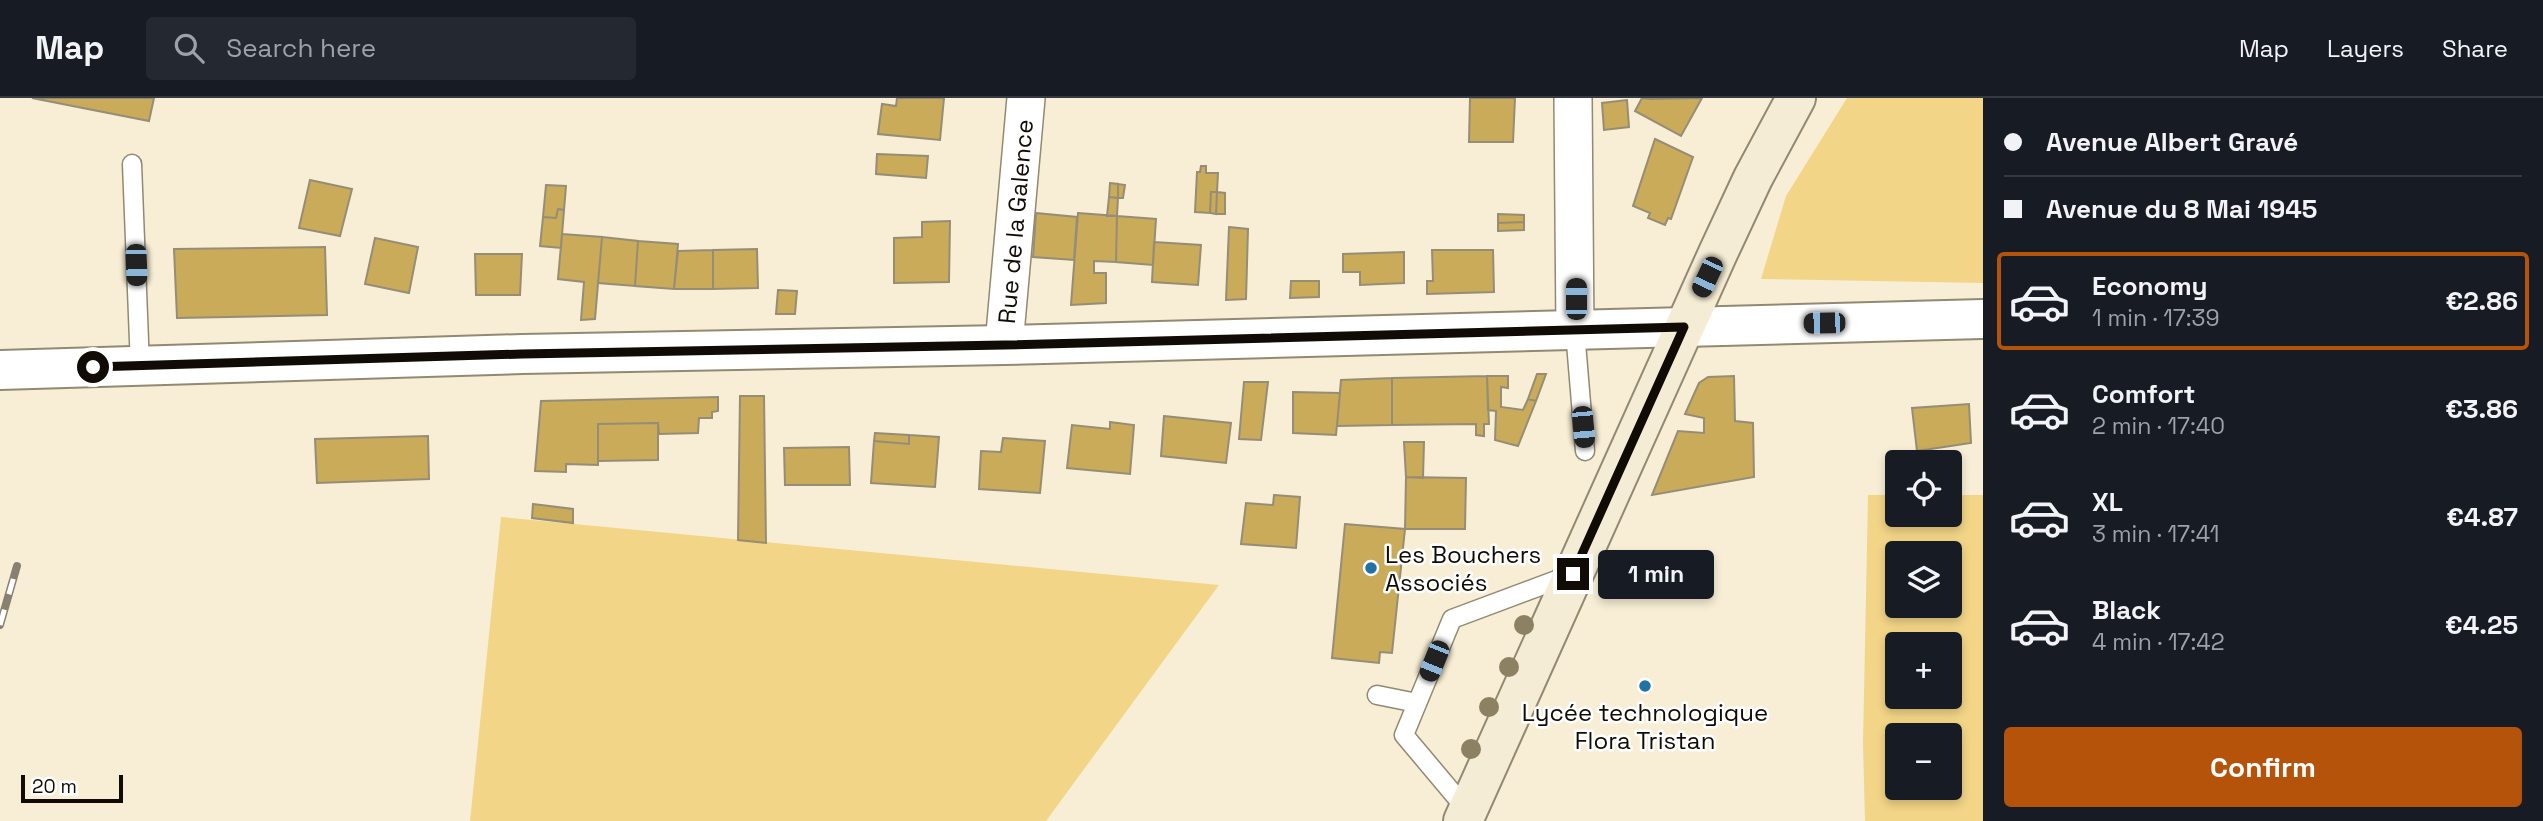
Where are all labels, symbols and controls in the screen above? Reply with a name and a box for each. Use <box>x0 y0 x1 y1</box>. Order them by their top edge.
search box <box>146 17 636 80</box>
text: Map <box>35 27 104 69</box>
icon: search <box>170 29 208 67</box>
text: Search here <box>226 31 376 65</box>
text: Map <box>2239 33 2289 64</box>
text: Layers <box>2327 33 2404 64</box>
text: Share <box>2442 33 2508 64</box>
street label: Rue de la Galence <box>990 118 1040 325</box>
text: Avenue Albert Gravé <box>2046 125 2298 159</box>
text: Avenue du 8 Mai 1945 <box>2046 192 2317 226</box>
car <box>125 244 148 286</box>
car <box>1689 254 1726 300</box>
text: Economy <box>2092 269 2208 303</box>
icon: car <box>2008 270 2071 333</box>
car <box>1566 278 1587 320</box>
text: €2.86 <box>2446 284 2518 318</box>
text: 1 min · 17:39 <box>2092 303 2220 333</box>
car <box>1803 312 1846 334</box>
route start <box>77 351 109 383</box>
text: Comfort <box>2092 377 2195 411</box>
icon: car <box>2008 378 2071 441</box>
text: €3.86 <box>2445 392 2518 426</box>
car <box>1571 405 1596 449</box>
text: 2 min · 17:40 <box>2092 411 2225 441</box>
map controls <box>1885 450 1962 800</box>
button: locate <box>1885 450 1962 527</box>
text: XL <box>2092 485 2123 519</box>
icon: car <box>2008 486 2071 549</box>
text: €4.87 <box>2446 500 2518 534</box>
text: 3 min · 17:41 <box>2092 519 2219 549</box>
place label: Les Bouchers Associés <box>1385 539 1541 598</box>
button: layers <box>1885 541 1962 618</box>
callout: 1 min <box>1598 550 1713 598</box>
route end <box>1557 558 1589 590</box>
text: 1 min <box>1628 559 1684 589</box>
marker: Les Bouchers Associés <box>1363 560 1379 576</box>
text: Black <box>2092 593 2161 627</box>
icon: car <box>2008 594 2071 657</box>
text: €4.25 <box>2445 608 2518 642</box>
text: 4 min · 17:42 <box>2092 627 2225 657</box>
button: + <box>1885 632 1962 709</box>
car <box>1417 638 1452 684</box>
marker: Lycée technologique Flora Tristan <box>1637 678 1653 694</box>
place label: Lycée technologique Flora Tristan <box>1522 697 1768 756</box>
button: − <box>1885 723 1962 800</box>
button: Confirm <box>2004 727 2522 807</box>
scale bar <box>21 772 122 804</box>
text: 20 m <box>32 774 77 799</box>

